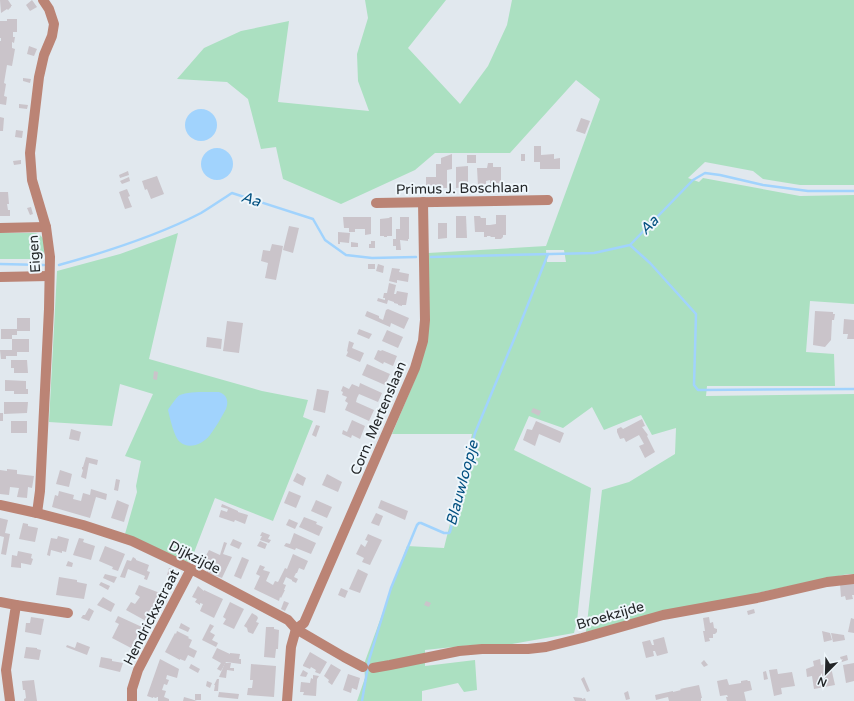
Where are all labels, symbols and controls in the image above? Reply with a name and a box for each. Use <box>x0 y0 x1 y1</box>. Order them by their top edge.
street label: Primus J. Boschlaan <box>396 179 528 198</box>
water label: Aa <box>239 188 264 211</box>
water label: Aa <box>636 211 663 238</box>
street label: Eigen <box>25 235 44 273</box>
street label: Corn. Mertenslaan <box>347 359 410 478</box>
water label: Blauwloopje <box>442 437 482 527</box>
street label: Dijkzijde <box>166 537 224 578</box>
street label: Hendrickxstraat <box>120 566 183 668</box>
street label: Broekzijde <box>574 598 646 633</box>
north arrow <box>806 653 846 693</box>
text: N <box>816 674 829 689</box>

